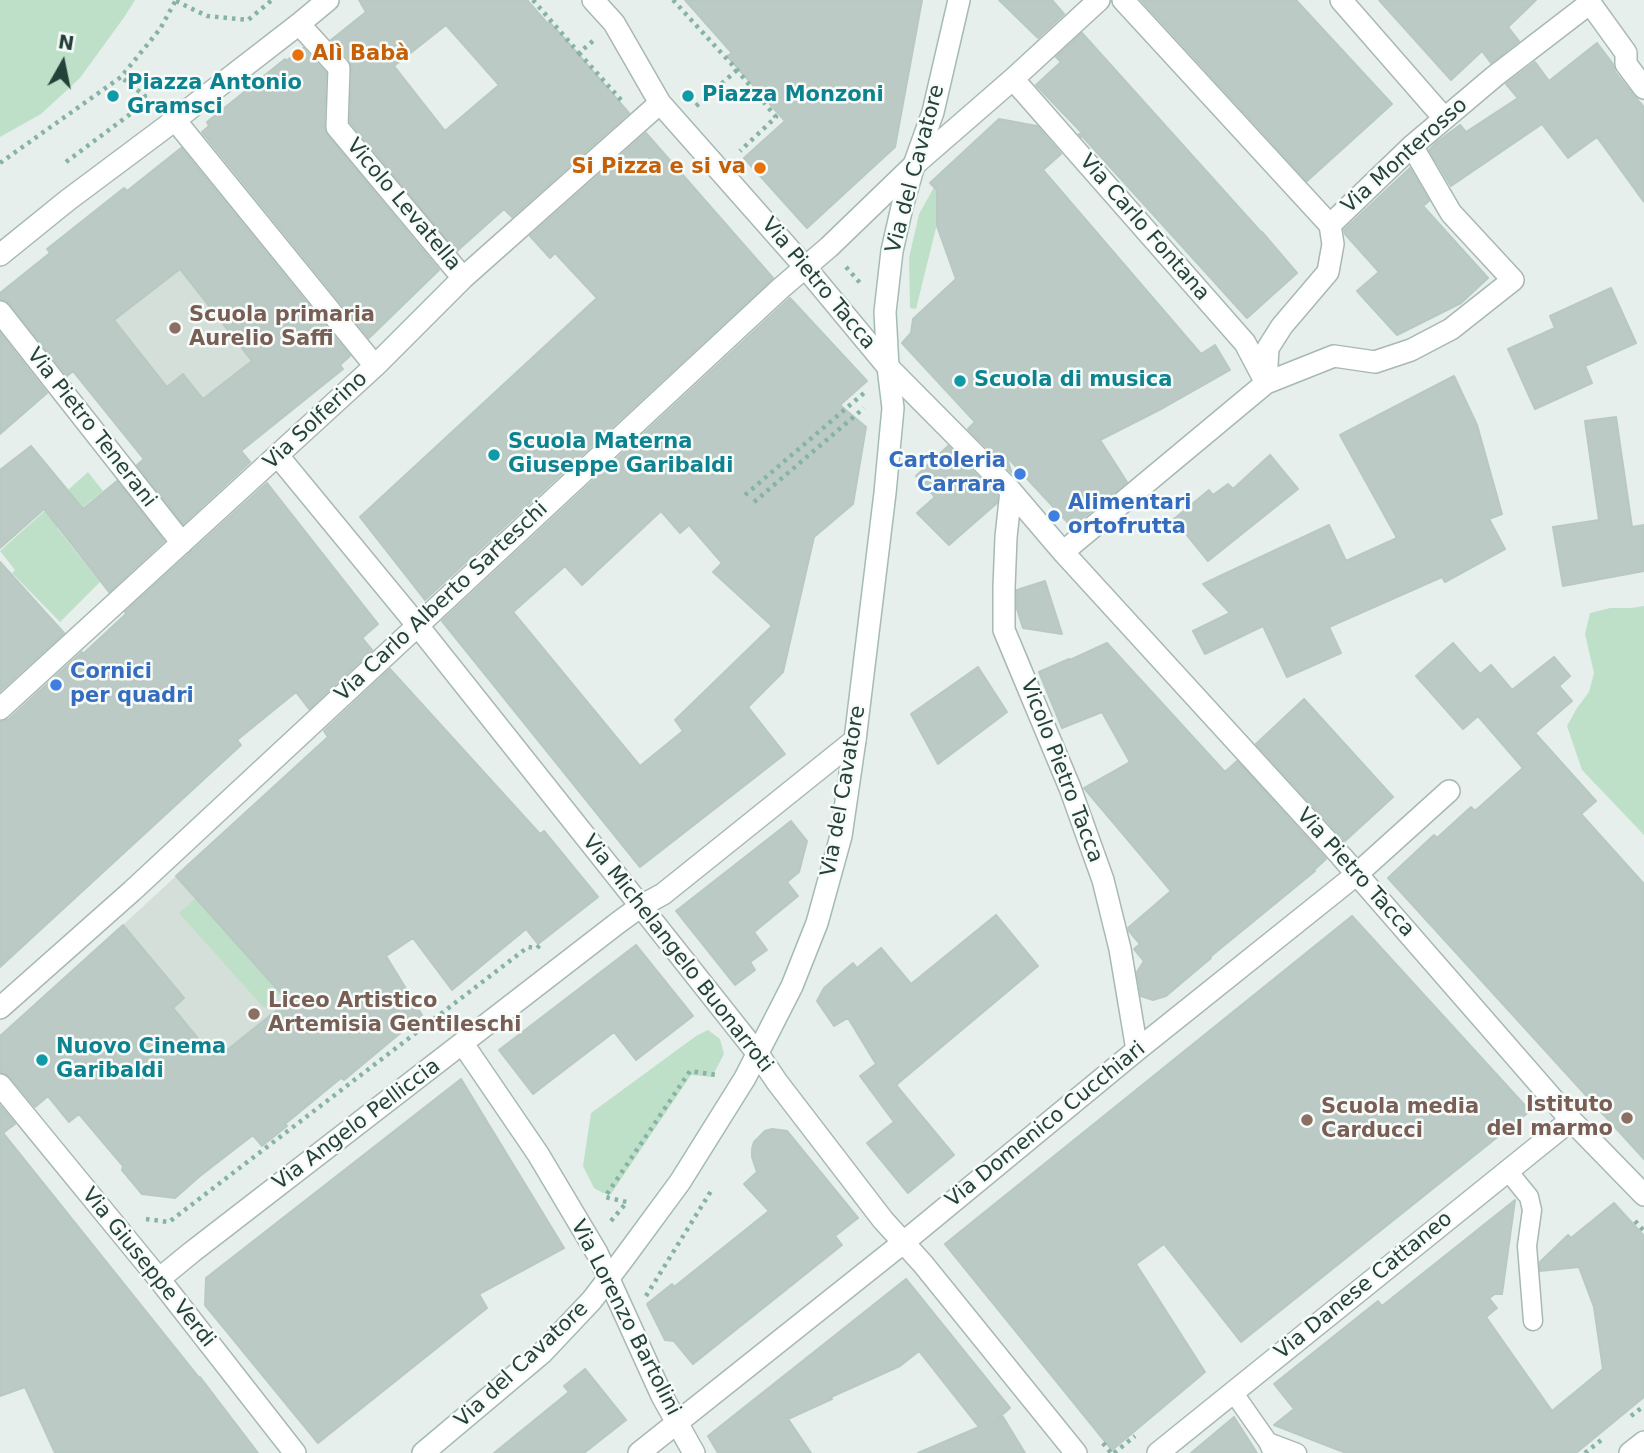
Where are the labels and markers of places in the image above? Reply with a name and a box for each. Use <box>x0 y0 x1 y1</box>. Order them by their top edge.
place label: Alì Babà <box>312 42 409 68</box>
marker: Alì Babà <box>290 47 306 63</box>
place label: Piazza Antonio Gramsci <box>127 71 302 121</box>
place label: Piazza Monzoni <box>702 83 884 109</box>
marker: Piazza Antonio Gramsci <box>105 88 121 104</box>
marker: Piazza Monzoni <box>680 88 696 104</box>
place label: Si Pizza e si va <box>571 155 746 181</box>
marker: Si Pizza e si va <box>752 160 768 176</box>
place label: Scuola primaria Aurelio Saffi <box>189 303 375 353</box>
marker: Scuola primaria Aurelio Saffi <box>167 320 183 336</box>
place label: Scuola di musica <box>974 368 1172 394</box>
marker: Scuola di musica <box>952 373 968 389</box>
place label: Scuola Materna Giuseppe Garibaldi <box>508 430 733 480</box>
marker: Scuola Materna Giuseppe Garibaldi <box>486 447 502 463</box>
place label: Cartoleria Carrara <box>888 449 1006 499</box>
marker: Cartoleria Carrara <box>1012 466 1028 482</box>
place label: Alimentari ortofrutta <box>1068 491 1191 541</box>
marker: Alimentari ortofrutta <box>1046 508 1062 524</box>
place label: Cornici per quadri <box>70 660 194 710</box>
marker: Cornici per quadri <box>48 677 64 693</box>
place label: Liceo Artistico Artemisia Gentileschi <box>268 989 521 1039</box>
marker: Liceo Artistico Artemisia Gentileschi <box>246 1006 262 1022</box>
place label: Nuovo Cinema Garibaldi <box>56 1035 226 1085</box>
marker: Nuovo Cinema Garibaldi <box>34 1052 50 1068</box>
place label: Istituto del marmo <box>1486 1093 1613 1143</box>
place label: Scuola media Carducci <box>1321 1095 1479 1145</box>
marker: Istituto del marmo <box>1619 1110 1635 1126</box>
marker: Scuola media Carducci <box>1299 1112 1315 1128</box>

